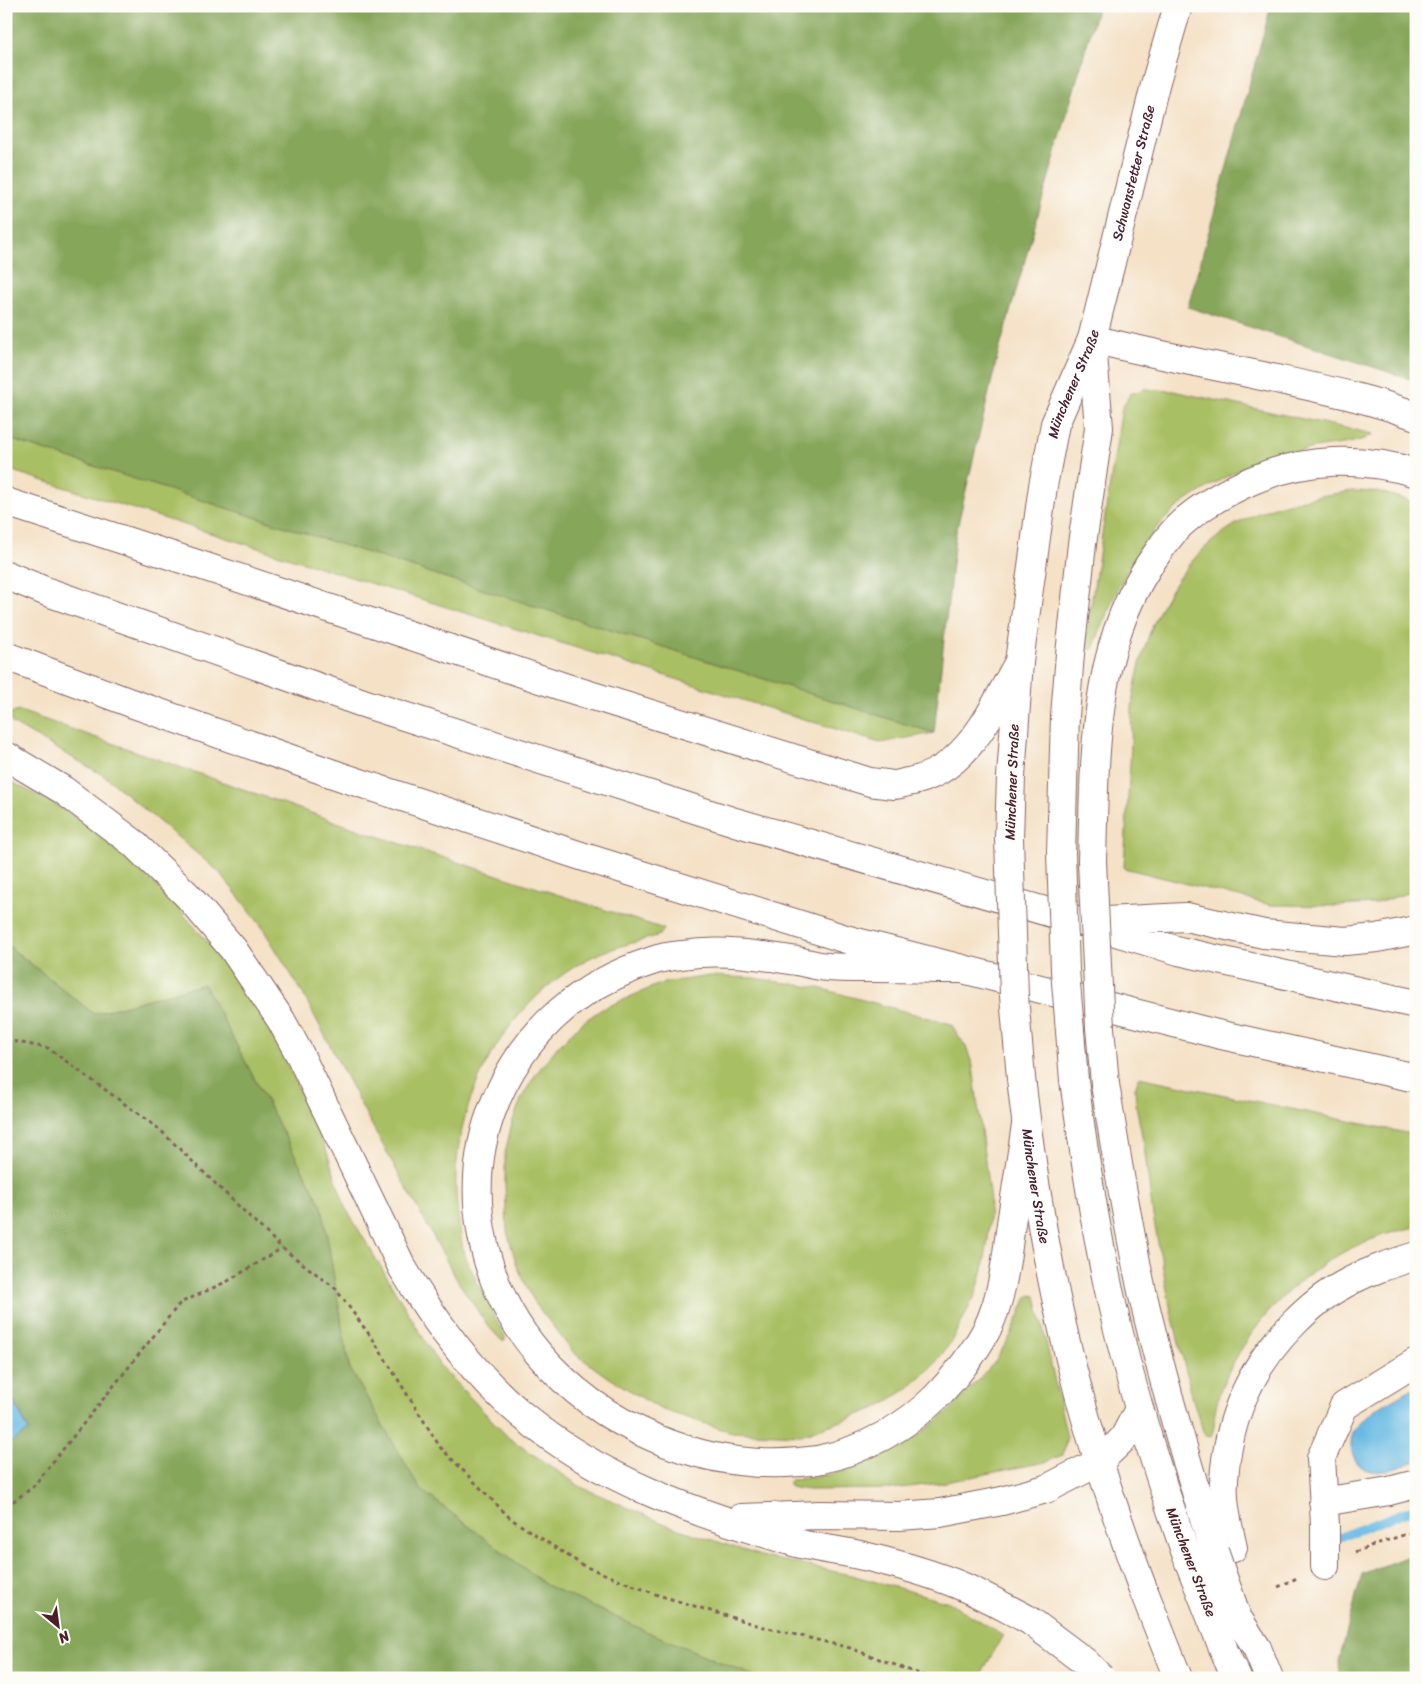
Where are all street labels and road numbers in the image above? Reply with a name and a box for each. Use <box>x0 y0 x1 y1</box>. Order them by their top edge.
street label: Schwanstetter Straße <box>1104 102 1162 243</box>
street label: Münchener Straße <box>1040 327 1106 440</box>
street label: Münchener Straße <box>997 724 1027 840</box>
street label: Münchener Straße <box>1015 1127 1057 1246</box>
street label: Münchener Straße <box>1159 1503 1223 1621</box>

